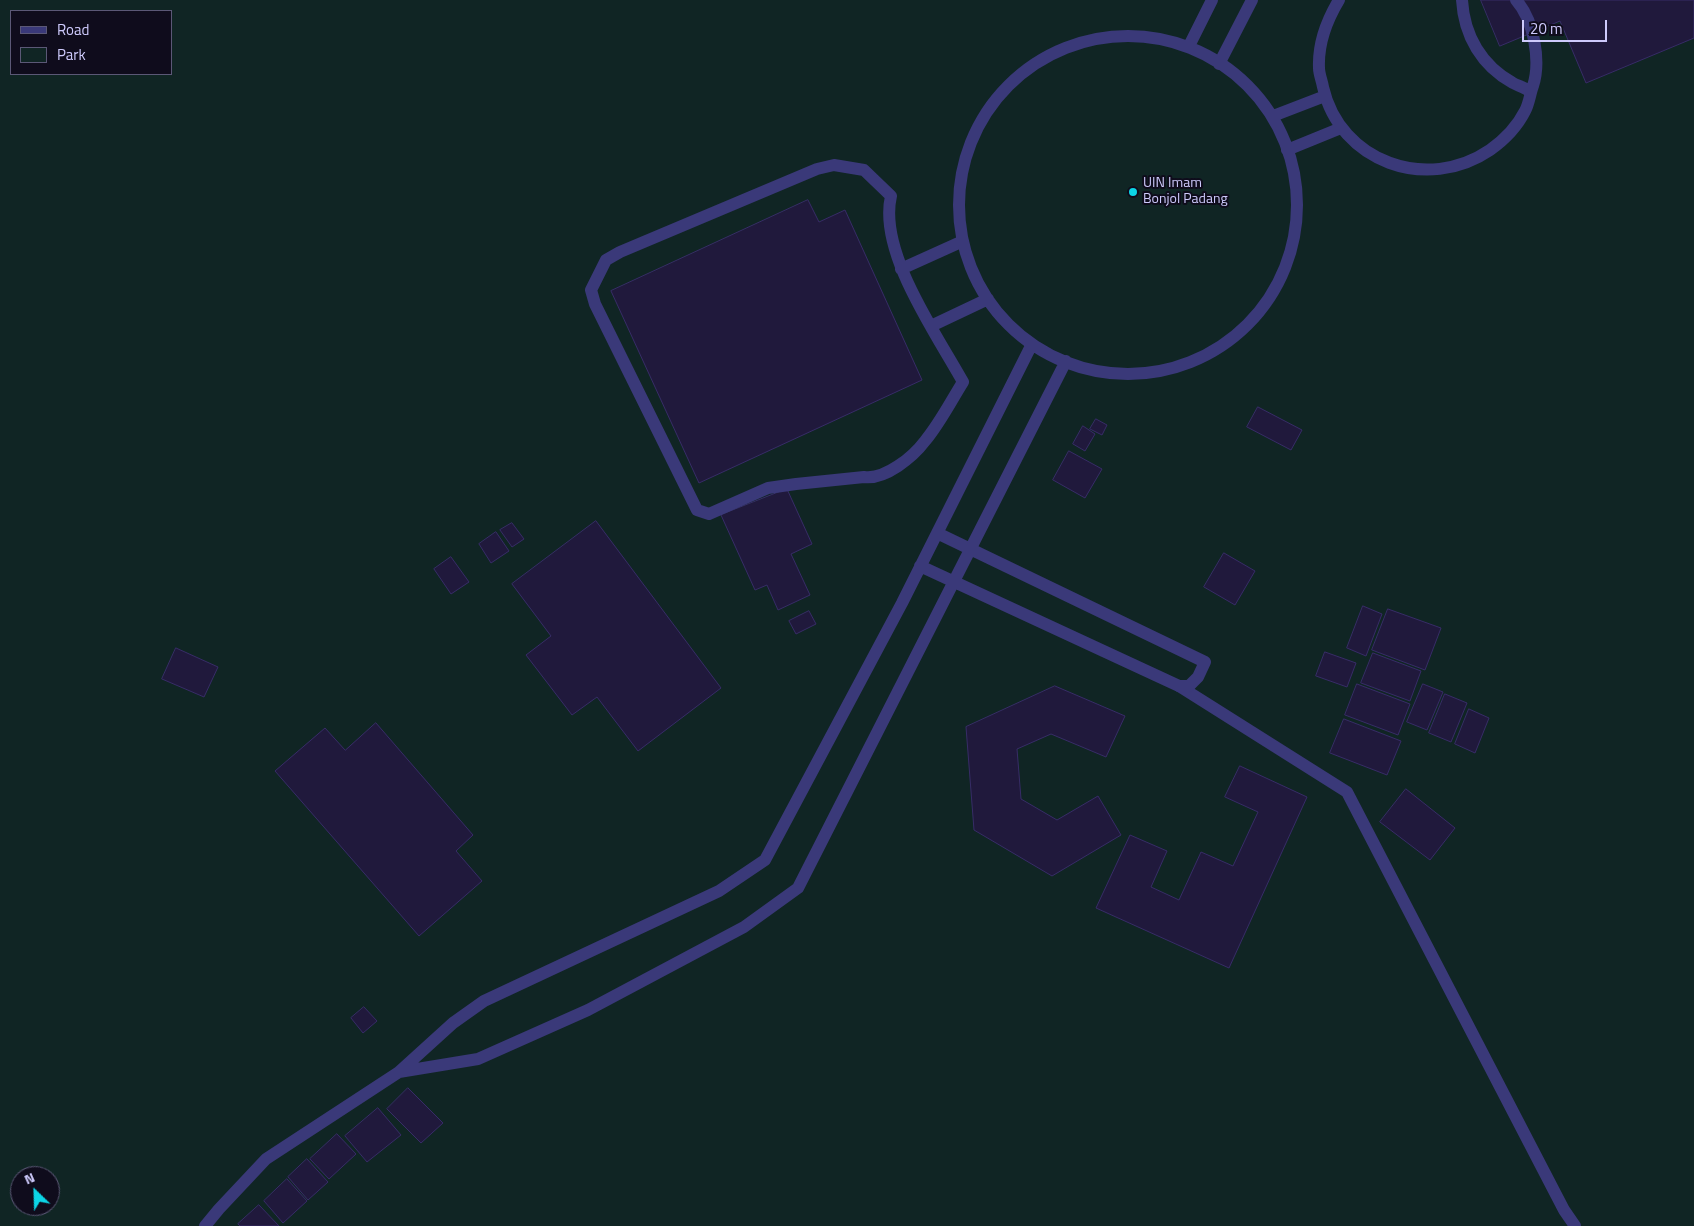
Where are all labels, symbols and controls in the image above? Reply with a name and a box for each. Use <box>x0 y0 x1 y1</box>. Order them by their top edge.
legend <box>10 10 172 75</box>
scale bar <box>1524 10 1609 42</box>
text: 20 m <box>1530 17 1563 40</box>
text: Road <box>57 18 89 41</box>
text: Park <box>57 43 86 66</box>
place label: UIN Imam Bonjol Padang <box>1143 176 1228 208</box>
marker: UIN Imam Bonjol Padang <box>1127 186 1139 198</box>
north arrow <box>10 1166 60 1216</box>
text: N <box>20 1166 38 1189</box>

